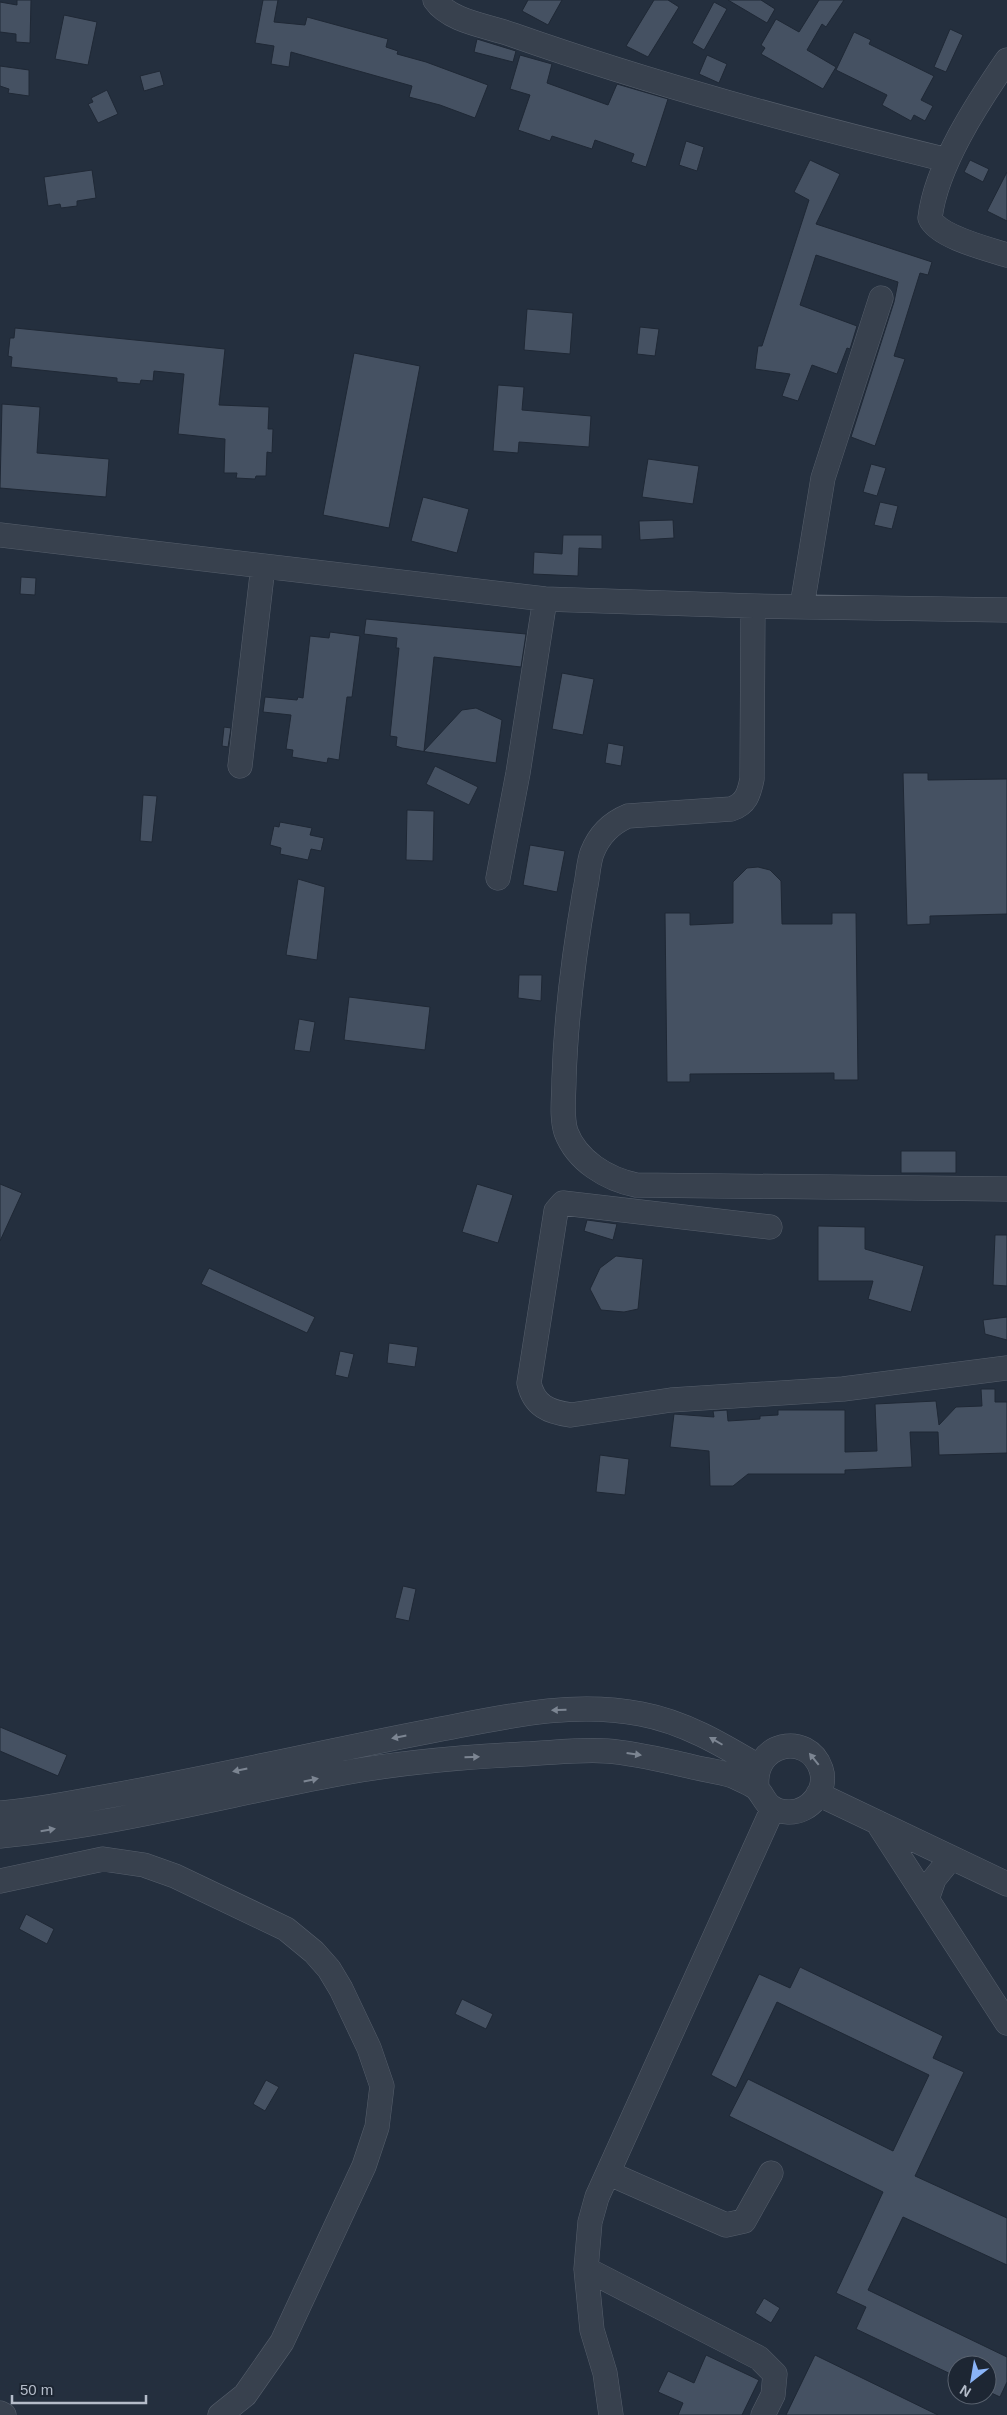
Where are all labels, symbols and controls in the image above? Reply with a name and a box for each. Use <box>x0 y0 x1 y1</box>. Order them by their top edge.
one-way arrow <box>551 1706 567 1714</box>
one-way arrow <box>391 1734 407 1742</box>
one-way arrow <box>710 1737 723 1746</box>
one-way arrow <box>626 1750 642 1758</box>
one-way arrow <box>464 1752 480 1760</box>
one-way arrow <box>808 1752 819 1765</box>
one-way arrow <box>232 1766 248 1774</box>
one-way arrow <box>303 1775 319 1783</box>
one-way arrow <box>41 1826 57 1834</box>
north arrow <box>947 2355 997 2405</box>
scale bar <box>12 2372 146 2404</box>
text: 50 m <box>20 2381 53 2398</box>
text: N <box>957 2382 974 2401</box>

